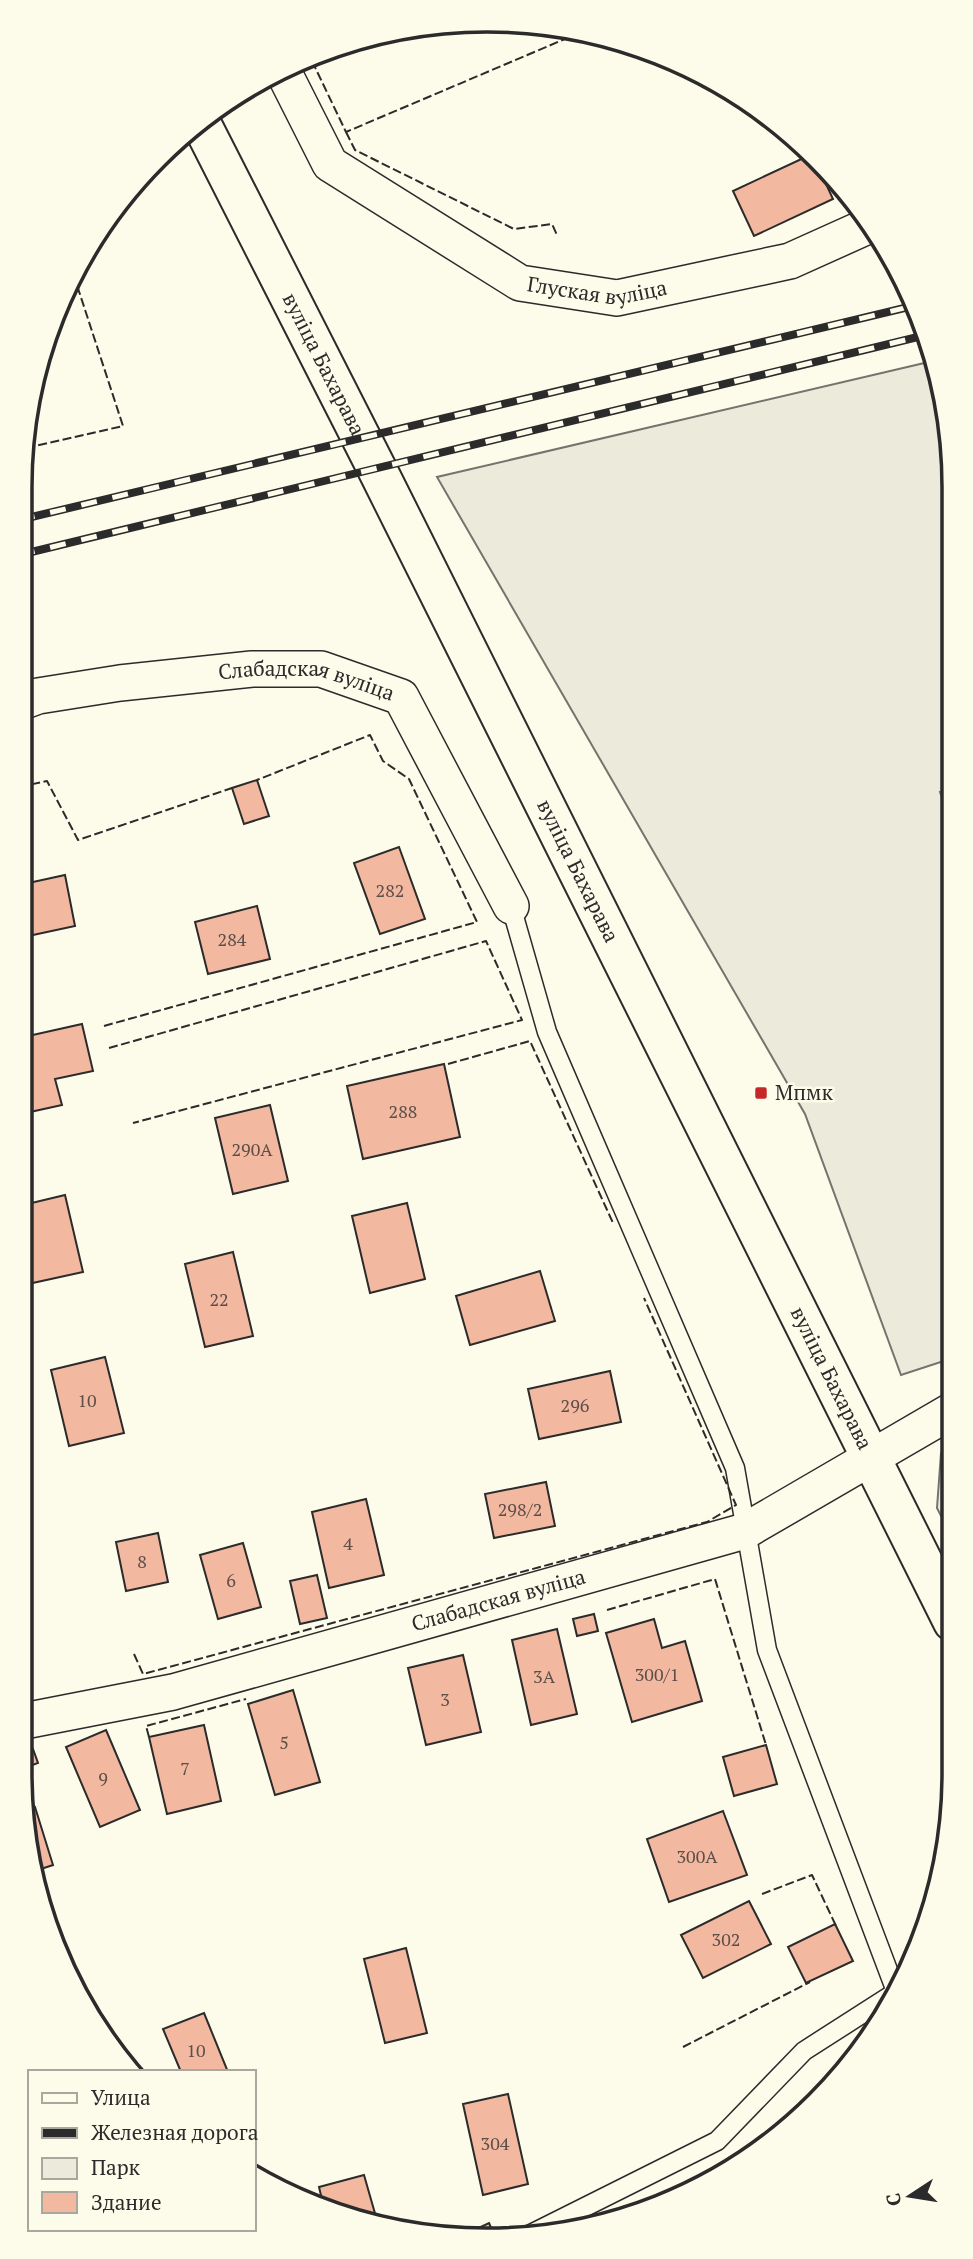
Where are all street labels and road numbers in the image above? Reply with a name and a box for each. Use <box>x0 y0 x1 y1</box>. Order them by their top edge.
street label: Глуская вуліца <box>525 269 670 311</box>
street label: вуліца Бахарава <box>277 288 373 440</box>
street label: Слабадская вуліца <box>217 654 399 707</box>
street label: вуліца Бахарава <box>531 794 626 947</box>
street label: вуліца Бахарава <box>785 1301 880 1454</box>
street label: Слабадская вуліца <box>408 1562 589 1637</box>

